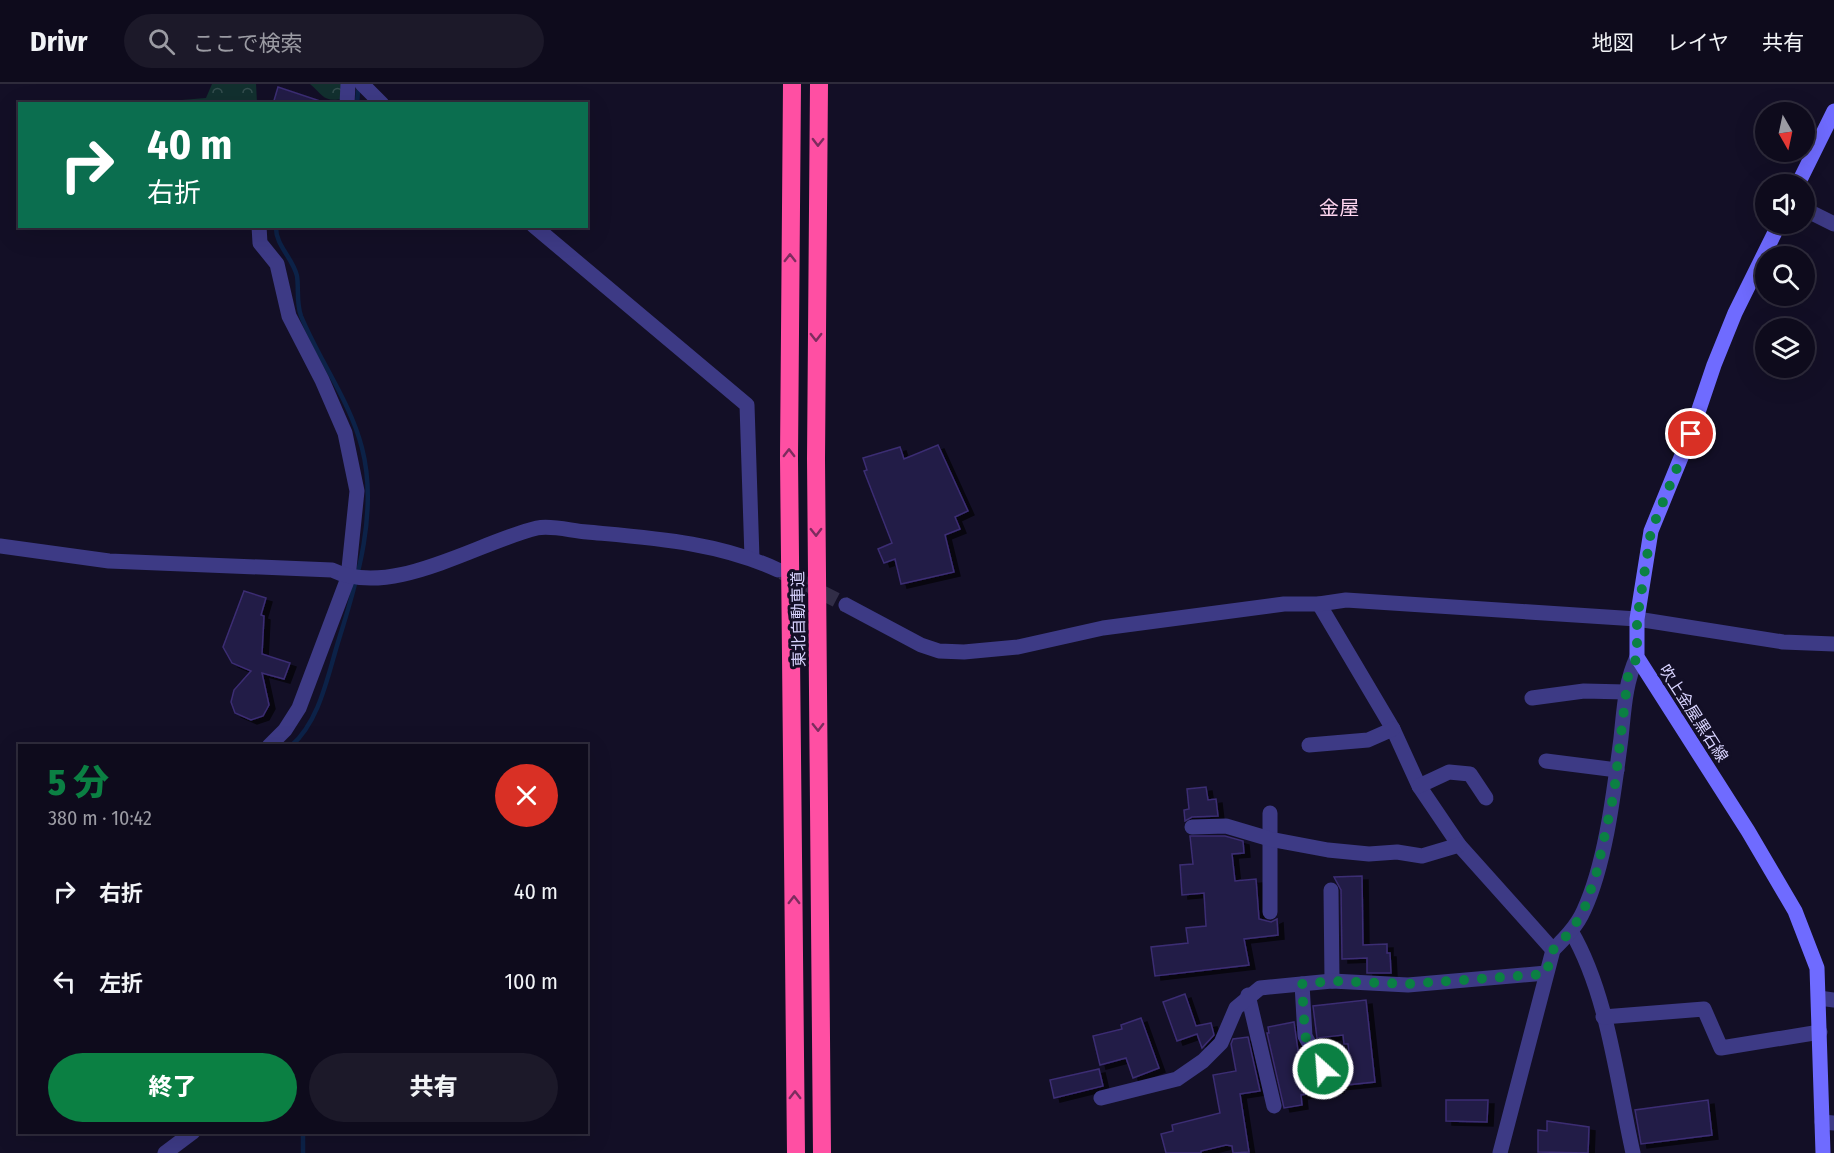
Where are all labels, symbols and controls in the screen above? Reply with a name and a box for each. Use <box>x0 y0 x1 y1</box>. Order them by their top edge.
search box <box>124 14 544 68</box>
text: Drivr <box>30 25 88 58</box>
icon: search <box>145 25 178 58</box>
text: ここで検索 <box>193 30 303 57</box>
text: 地図 <box>1592 30 1634 56</box>
text: レイヤ <box>1667 30 1729 56</box>
text: 共有 <box>1762 30 1804 56</box>
north arrow <box>1755 102 1815 162</box>
map controls <box>1755 102 1815 378</box>
text: 40 m <box>147 120 232 170</box>
icon: right <box>48 126 126 204</box>
one-way arrow <box>811 138 824 147</box>
button: sound <box>1755 174 1815 234</box>
text: 右折 <box>147 177 201 209</box>
district label: 金屋 <box>1319 196 1359 220</box>
button: search <box>1755 246 1815 306</box>
one-way arrow <box>784 253 796 262</box>
button: layers <box>1755 318 1815 378</box>
one-way arrow <box>810 333 822 342</box>
pin <box>1665 408 1716 459</box>
icon: arrive <box>1674 417 1707 450</box>
one-way arrow <box>783 448 795 457</box>
one-way arrow <box>810 528 823 537</box>
street label: 東北自動車道 <box>788 571 809 667</box>
street label: 吹上金屋黒石線 <box>1655 661 1732 765</box>
one-way arrow <box>812 723 825 732</box>
text: 5 分 <box>48 761 109 805</box>
button: close <box>495 764 558 827</box>
text: 380 m · 10:42 <box>48 806 152 830</box>
icon: right <box>48 875 81 908</box>
text: 40 m <box>514 878 558 905</box>
text: 右折 <box>99 880 143 907</box>
one-way arrow <box>788 895 800 904</box>
icon: left <box>48 965 81 998</box>
text: 100 m <box>504 968 558 995</box>
text: 左折 <box>99 970 143 997</box>
position arrow <box>1291 1037 1355 1101</box>
button: 終了 <box>48 1053 297 1122</box>
button: 共有 <box>309 1053 558 1122</box>
one-way arrow <box>789 1090 801 1099</box>

